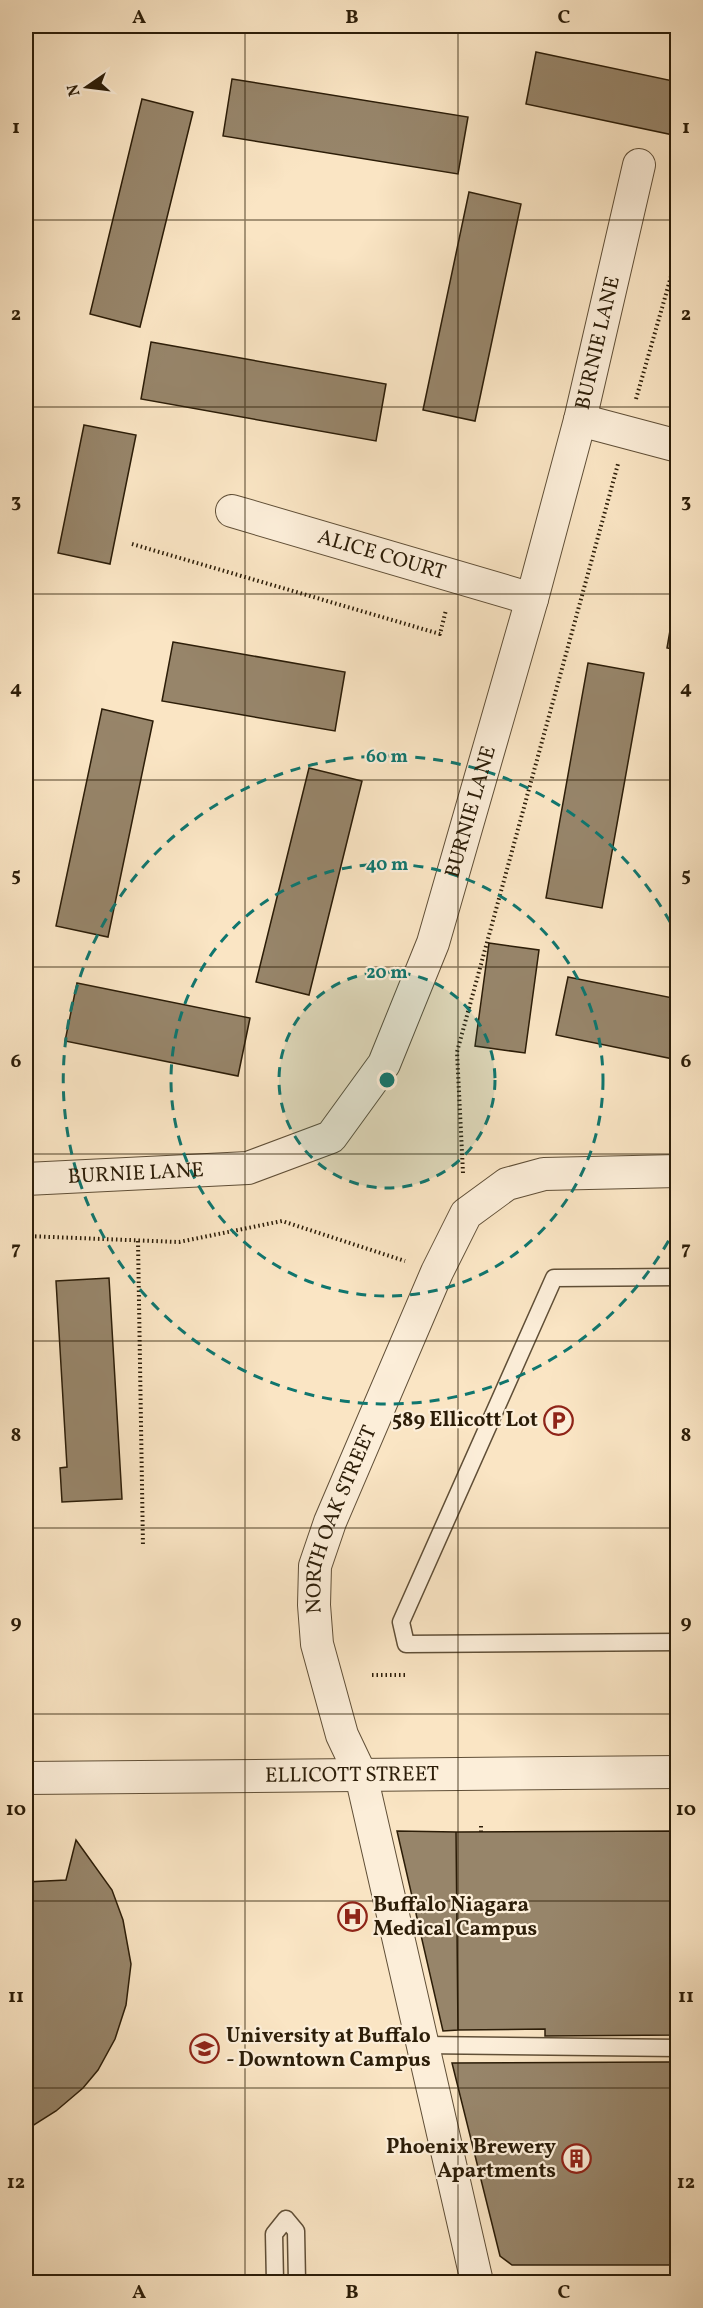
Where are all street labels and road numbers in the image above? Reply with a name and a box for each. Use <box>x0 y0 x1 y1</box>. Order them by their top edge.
street label: BURNIE LANE <box>568 273 627 413</box>
street label: ALICE COURT <box>314 522 449 587</box>
street label: BURNIE LANE <box>438 742 503 881</box>
street label: BURNIE LANE <box>67 1156 205 1191</box>
street label: NORTH OAK STREET <box>299 1421 384 1615</box>
street label: ELLICOTT STREET <box>265 1760 439 1790</box>

